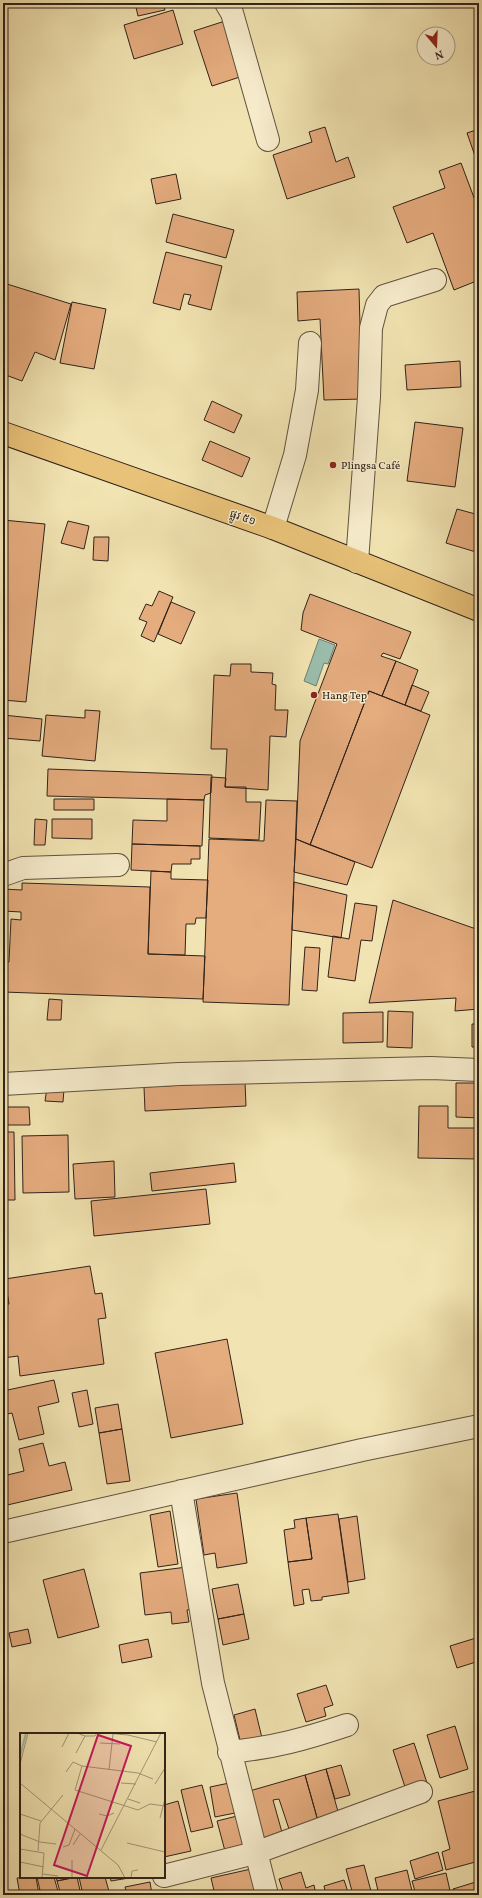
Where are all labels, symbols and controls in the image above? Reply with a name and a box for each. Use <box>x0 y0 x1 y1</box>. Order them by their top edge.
north arrow <box>416 26 456 66</box>
text: N <box>433 46 445 62</box>
place label: Plingsa Café <box>341 459 400 474</box>
marker: Plingsa Café <box>328 460 338 470</box>
street label: ផ្លូវ ៥១ <box>227 507 258 531</box>
place label: Hang Tep <box>322 689 367 704</box>
marker: Hang Tep <box>309 690 319 700</box>
inset map <box>20 1733 165 1878</box>

